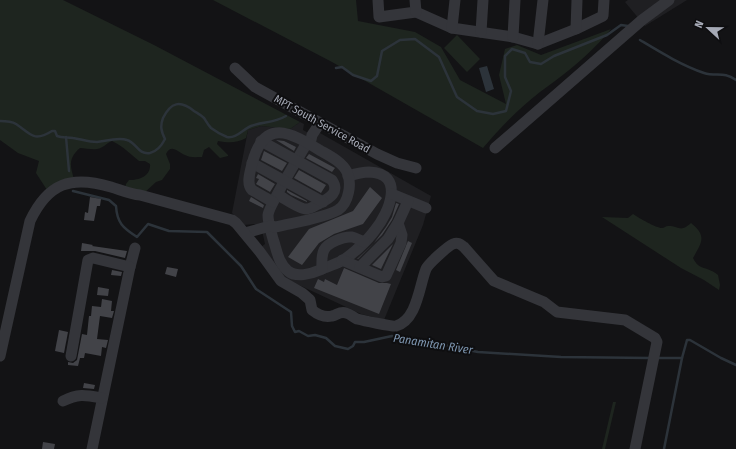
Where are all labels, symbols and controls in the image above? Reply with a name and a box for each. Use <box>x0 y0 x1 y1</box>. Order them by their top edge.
north arrow <box>688 8 728 48</box>
text: N <box>692 19 706 30</box>
street label: MPT South Service Road <box>272 92 372 156</box>
water label: Panamitan River <box>392 331 475 357</box>

